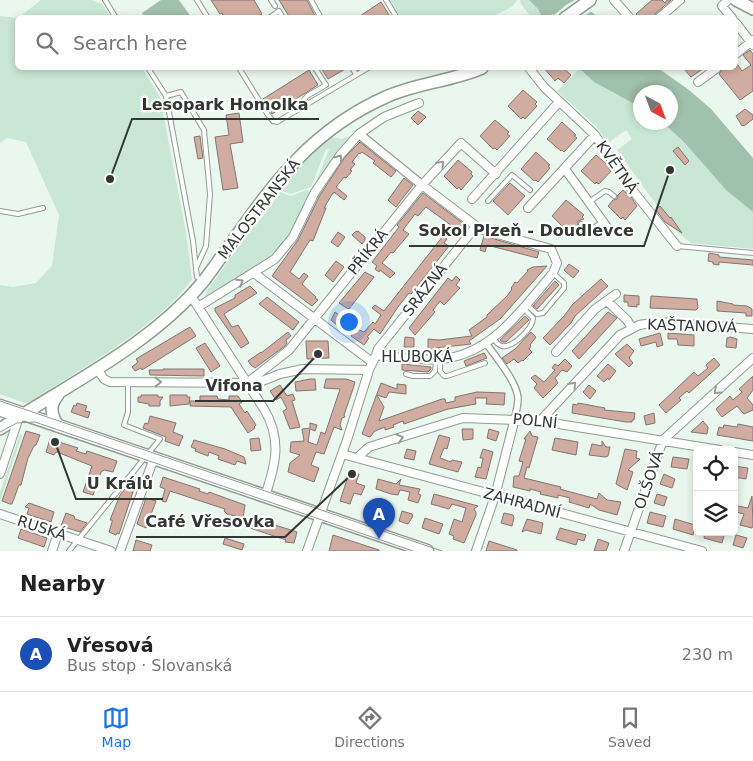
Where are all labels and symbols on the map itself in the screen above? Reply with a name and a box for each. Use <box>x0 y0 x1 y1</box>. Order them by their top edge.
north arrow <box>633 85 678 130</box>
callout: Lesopark Homolka <box>132 88 319 119</box>
text: Lesopark Homolka <box>142 95 308 114</box>
street label: KVĚTNÁ <box>592 137 643 197</box>
street label: MALOSTRANSKÁ <box>214 154 304 263</box>
one-way arrow <box>333 154 342 164</box>
one-way arrow <box>435 161 444 170</box>
callout: Sokol Plzeň - Doudlevce <box>409 215 644 246</box>
text: Sokol Plzeň - Doudlevce <box>418 221 634 240</box>
street label: PŘÍKRÁ <box>343 224 392 279</box>
street label: SRÁZNÁ <box>398 259 451 320</box>
one-way arrow <box>234 279 243 288</box>
your location <box>336 309 362 335</box>
street label: KAŠTANOVÁ <box>647 314 738 337</box>
street label: HLUBOKÁ <box>381 347 454 366</box>
callout: Vifona <box>195 370 273 401</box>
text: Vifona <box>205 376 263 395</box>
one-way arrow <box>154 377 162 387</box>
one-way arrow <box>567 381 576 390</box>
one-way arrow <box>713 385 722 394</box>
street label: POLNÍ <box>512 409 558 432</box>
one-way arrow <box>395 433 403 443</box>
street label: OLŠOVÁ <box>630 447 668 512</box>
callout: U Králů <box>76 468 163 499</box>
text: U Králů <box>87 474 153 493</box>
street label: ZAHRADNÍ <box>481 483 563 522</box>
pin: A <box>363 498 395 539</box>
callout: Café Vřesovka <box>136 506 285 537</box>
street label: RUSKÁ <box>15 511 70 545</box>
text: Café Vřesovka <box>145 512 275 531</box>

